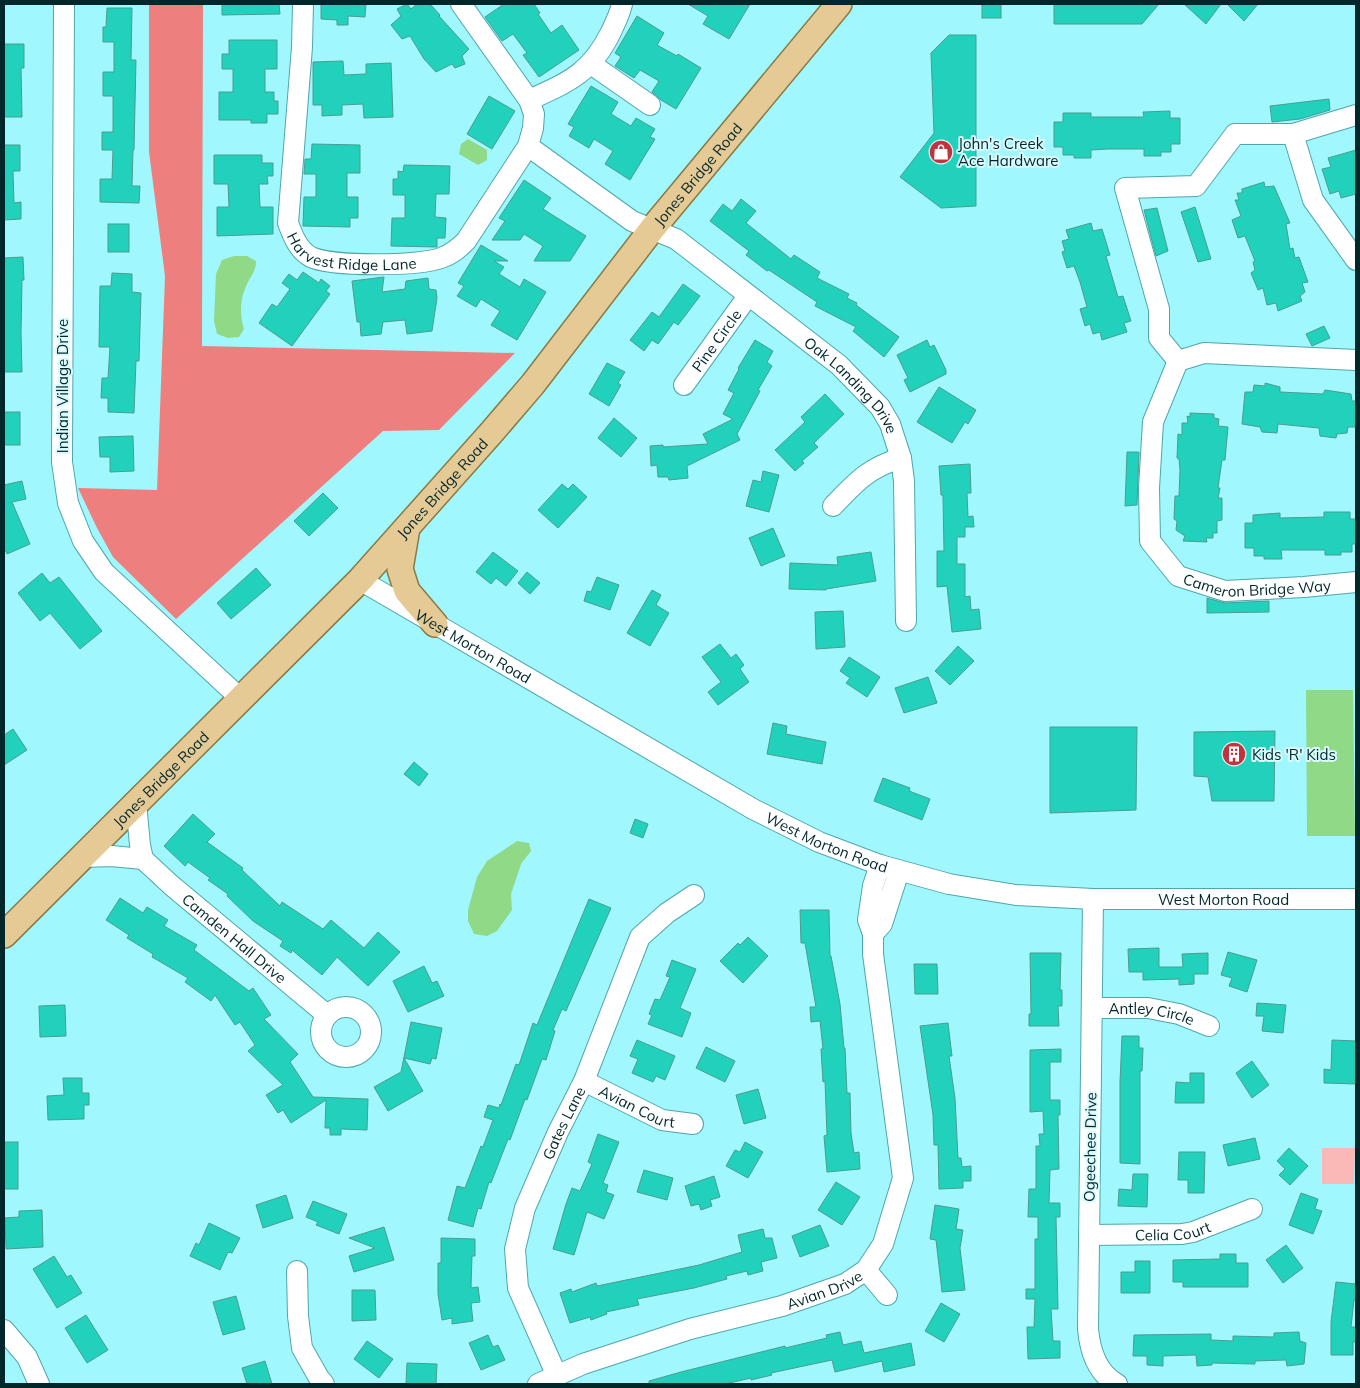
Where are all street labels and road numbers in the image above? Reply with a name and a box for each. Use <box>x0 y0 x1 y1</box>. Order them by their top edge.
street label: Jones Bridge Road <box>649 119 746 229</box>
street label: Harvest Ridge Lane <box>283 229 417 274</box>
street label: Pine Circle <box>687 305 745 375</box>
street label: Indian Village Drive <box>53 319 72 453</box>
street label: Oak Landing Drive <box>801 332 902 436</box>
street label: Jones Bridge Road <box>392 434 492 542</box>
street label: Cameron Bridge Way <box>1181 569 1332 601</box>
street label: West Morton Road <box>412 605 535 687</box>
street label: Jones Bridge Road <box>108 727 213 831</box>
street label: West Morton Road <box>763 807 890 876</box>
street label: Camden Hall Drive <box>179 889 291 987</box>
street label: West Morton Road <box>1158 890 1289 909</box>
street label: Antley Circle <box>1108 998 1197 1029</box>
street label: Avian Court <box>596 1081 676 1131</box>
street label: Gates Lane <box>538 1083 589 1162</box>
street label: Ogeechee Drive <box>1080 1092 1100 1202</box>
street label: Celia Court <box>1135 1217 1213 1244</box>
street label: Avian Drive <box>784 1266 866 1313</box>

